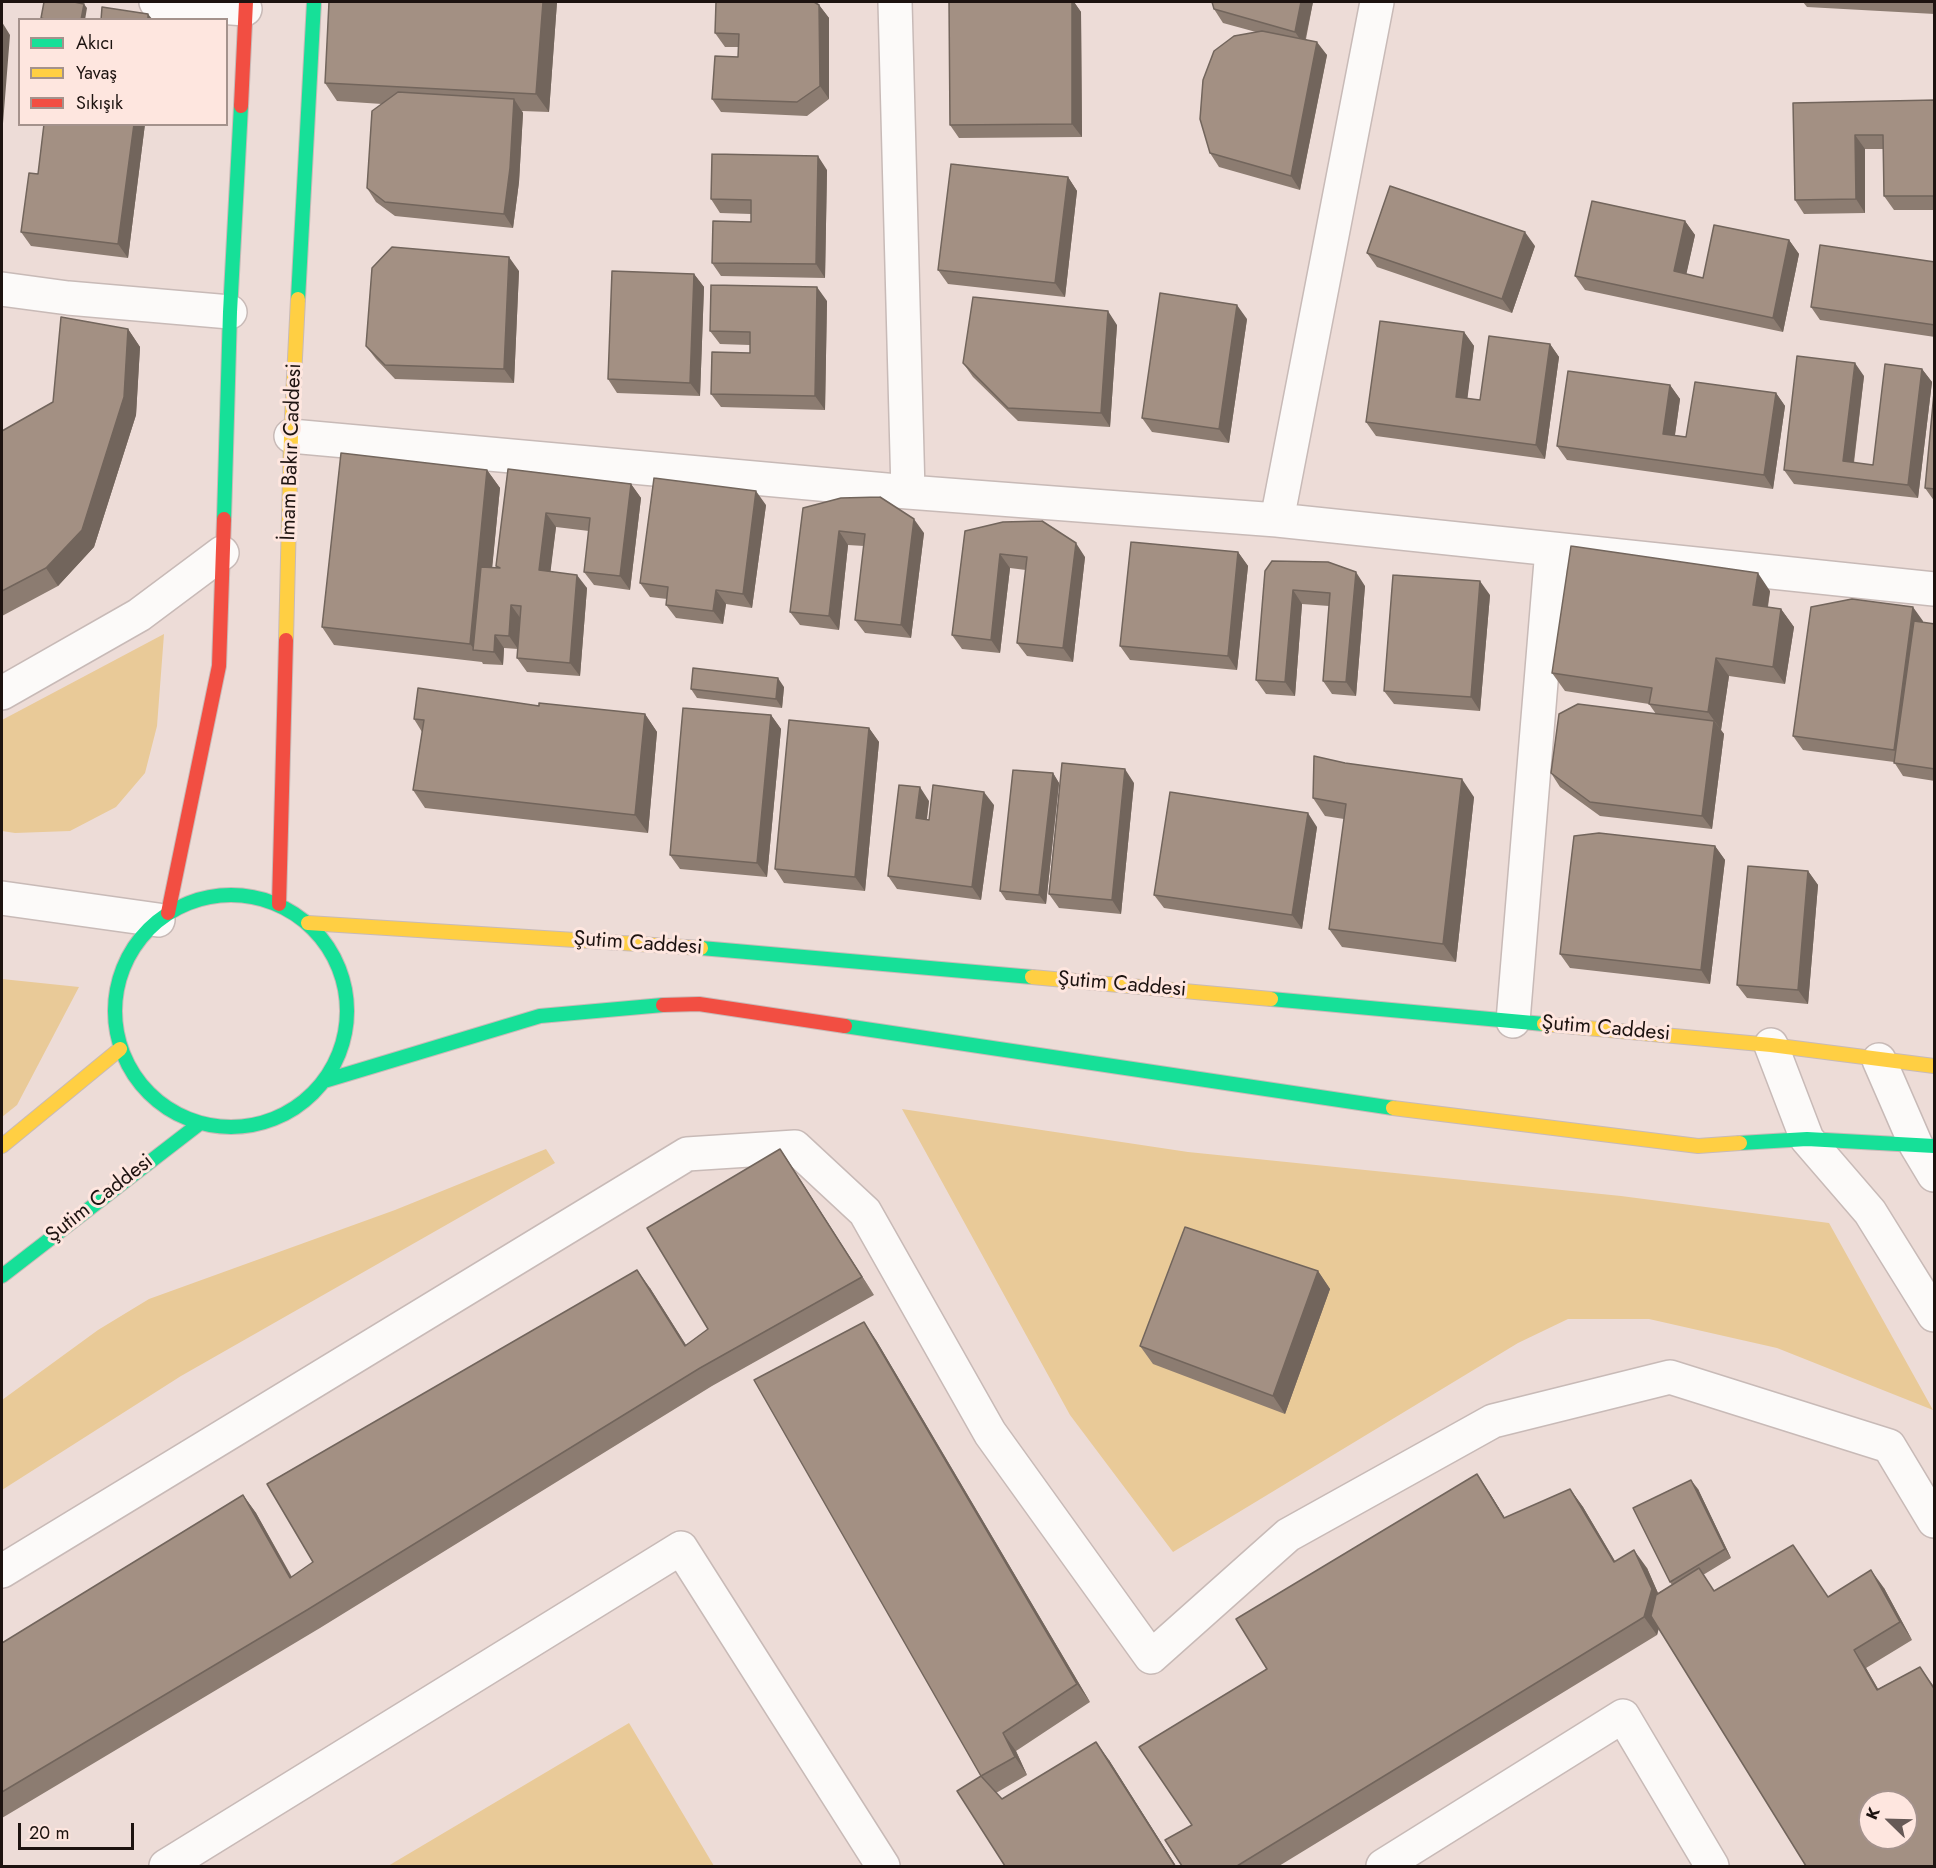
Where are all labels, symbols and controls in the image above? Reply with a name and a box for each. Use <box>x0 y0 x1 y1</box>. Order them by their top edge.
legend <box>18 18 228 126</box>
text: Akıcı <box>76 30 114 56</box>
text: Yavaş <box>76 60 117 86</box>
text: Sıkışık <box>76 90 123 116</box>
street label: İmam Bakır Caddesi <box>276 363 308 541</box>
street label: Şutim Caddesi <box>573 927 703 961</box>
street label: Şutim Caddesi <box>1057 967 1187 1003</box>
street label: Şutim Caddesi <box>1541 1011 1671 1047</box>
street label: Şutim Caddesi <box>41 1149 159 1249</box>
north arrow <box>1858 1790 1918 1850</box>
text: K <box>1860 1804 1886 1823</box>
scale bar <box>21 1811 136 1849</box>
text: 20 m <box>29 1820 69 1846</box>

